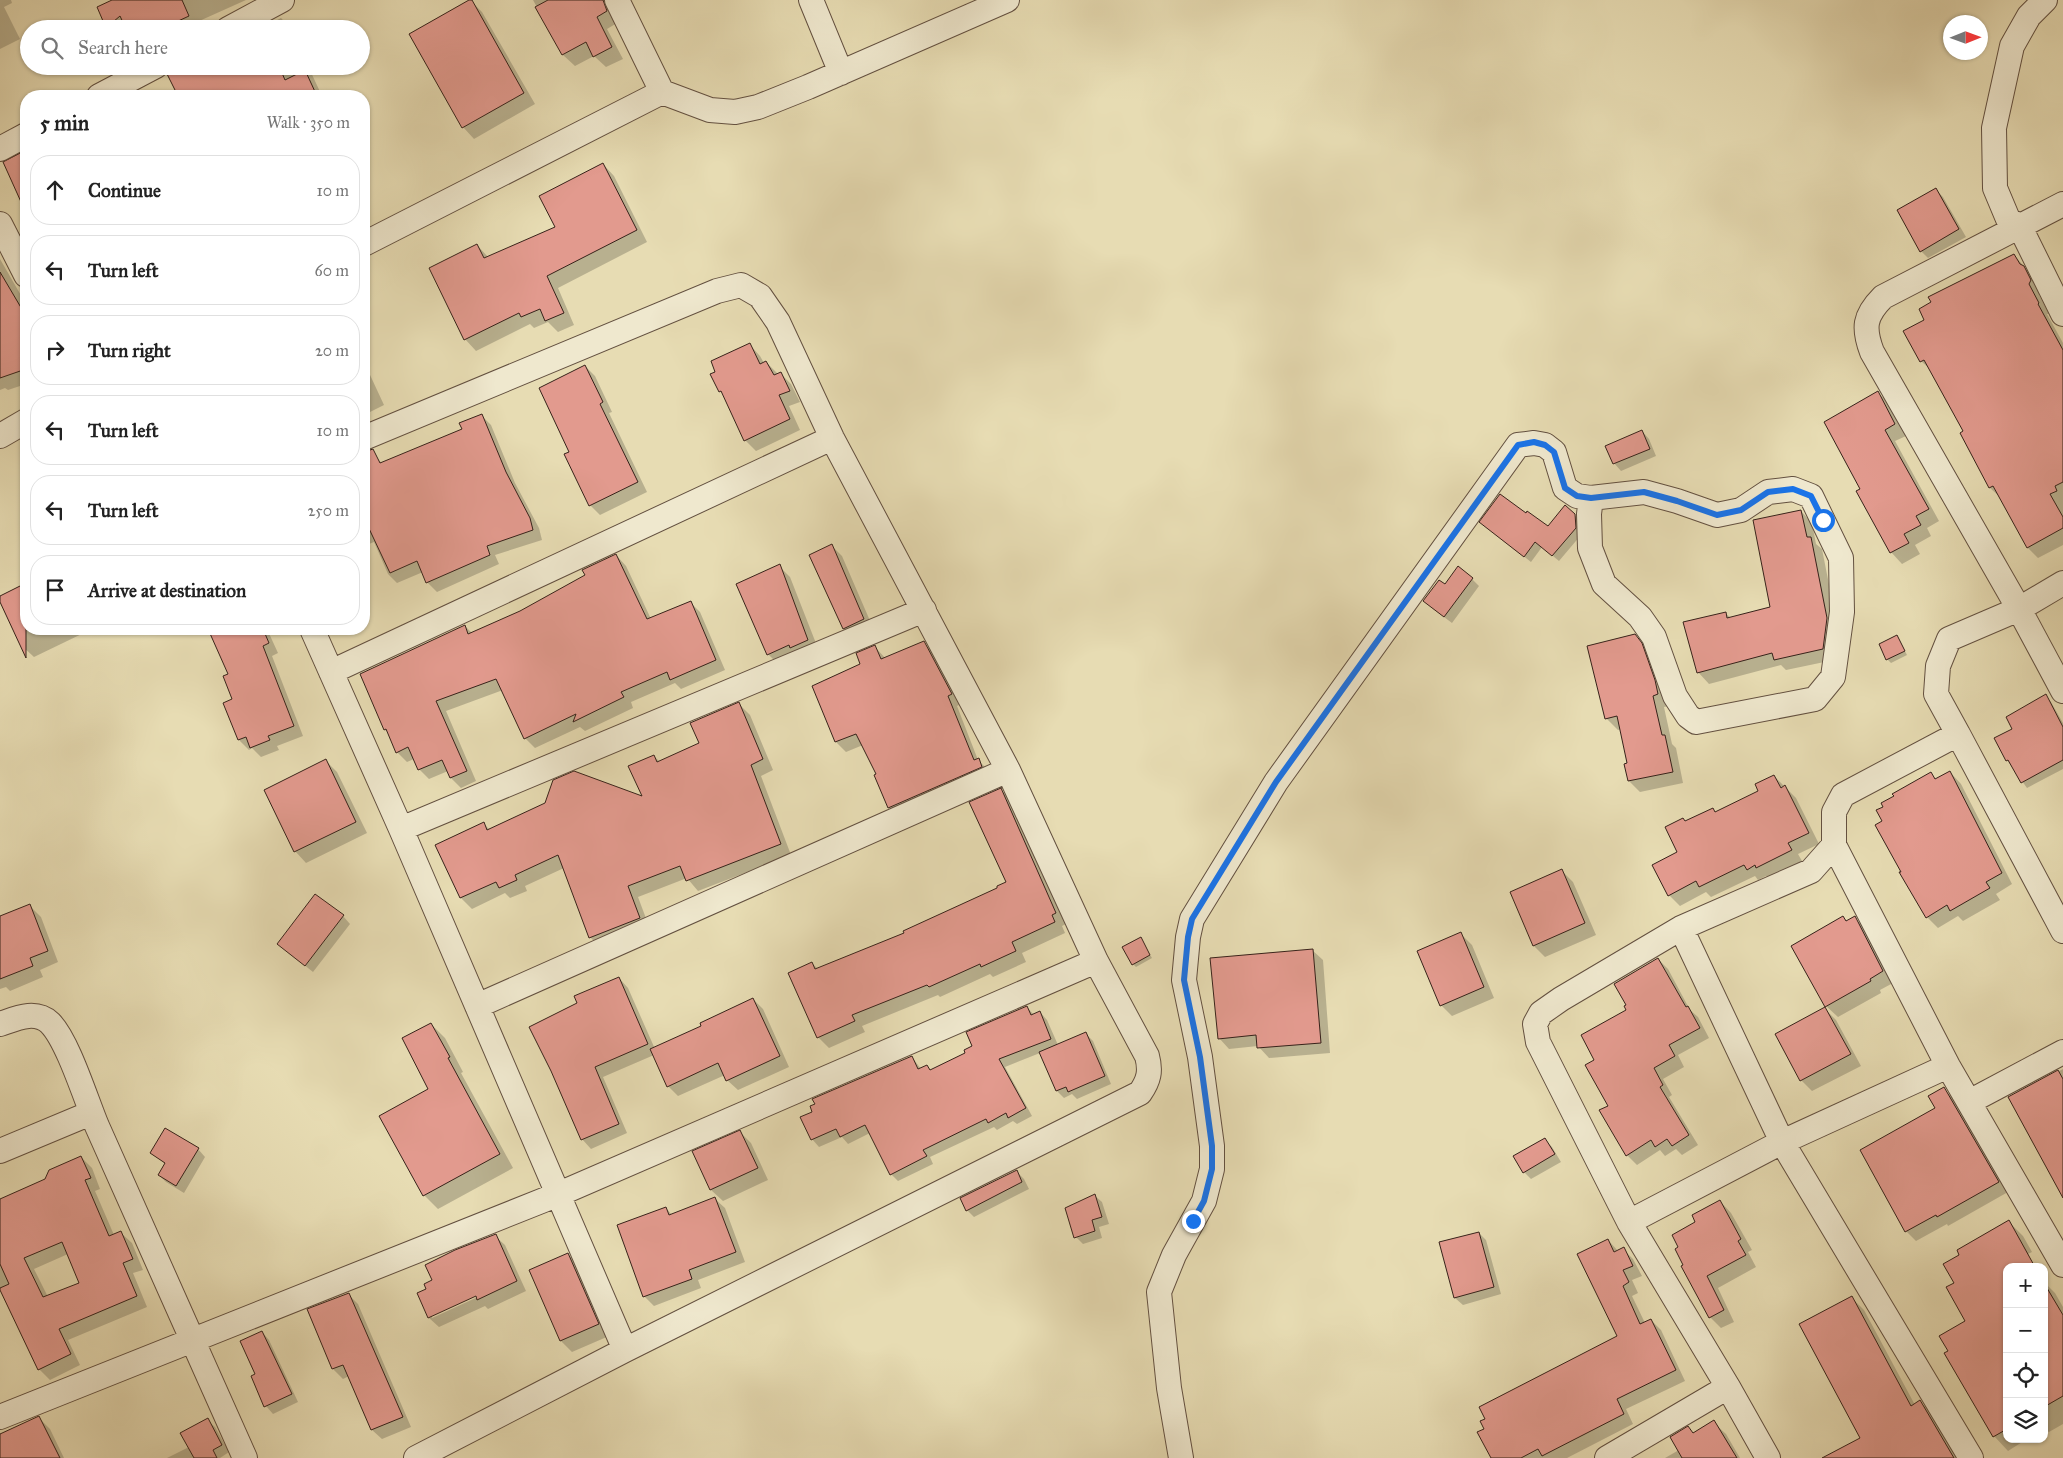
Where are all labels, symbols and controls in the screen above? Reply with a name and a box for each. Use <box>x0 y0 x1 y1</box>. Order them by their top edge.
north arrow <box>1943 15 1988 60</box>
search box <box>20 20 370 75</box>
icon: search <box>38 34 66 62</box>
text: Search here <box>78 36 168 59</box>
text: 5 min <box>40 110 89 136</box>
text: Walk · 350 m <box>267 113 350 132</box>
icon: ahead <box>41 176 69 204</box>
text: Continue <box>88 179 161 202</box>
text: 10 m <box>317 181 349 200</box>
icon: left <box>41 256 69 284</box>
text: Turn left <box>88 259 158 282</box>
text: 60 m <box>315 261 349 280</box>
icon: right <box>41 336 69 364</box>
text: Turn right <box>88 339 171 362</box>
text: 20 m <box>315 341 349 360</box>
icon: left <box>41 416 69 444</box>
text: Turn left <box>88 419 158 442</box>
text: 10 m <box>317 421 349 440</box>
icon: left <box>41 496 69 524</box>
text: Turn left <box>88 499 158 522</box>
text: 250 m <box>308 501 349 520</box>
route start <box>1812 509 1835 532</box>
icon: arrive <box>41 576 69 604</box>
text: Arrive at destination <box>88 579 246 602</box>
route end <box>1182 1210 1205 1233</box>
map controls <box>2003 1263 2048 1443</box>
button: + <box>2003 1263 2048 1308</box>
button: − <box>2003 1308 2048 1353</box>
button: locate <box>2003 1353 2048 1398</box>
button: layers <box>2003 1398 2048 1443</box>

